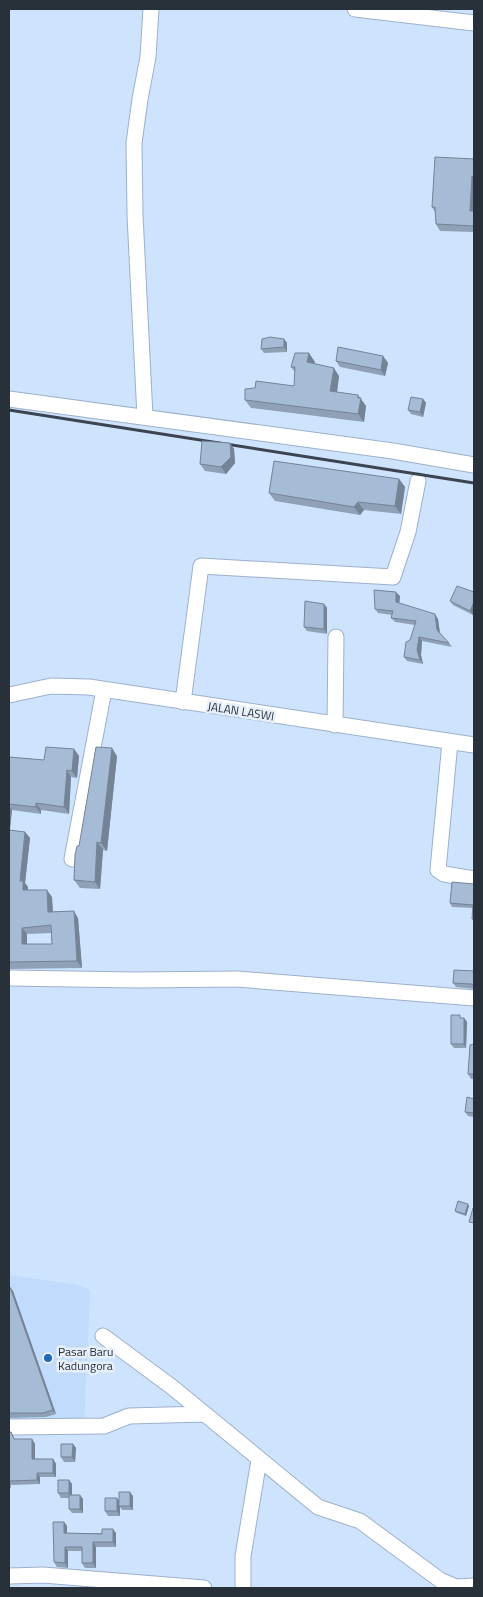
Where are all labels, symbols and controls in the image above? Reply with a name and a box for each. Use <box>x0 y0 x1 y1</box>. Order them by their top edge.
street label: JALAN LASWI <box>206 696 276 726</box>
place label: Pasar Baru Kadungora <box>58 1342 113 1375</box>
marker: Pasar Baru Kadungora <box>42 1352 54 1364</box>

